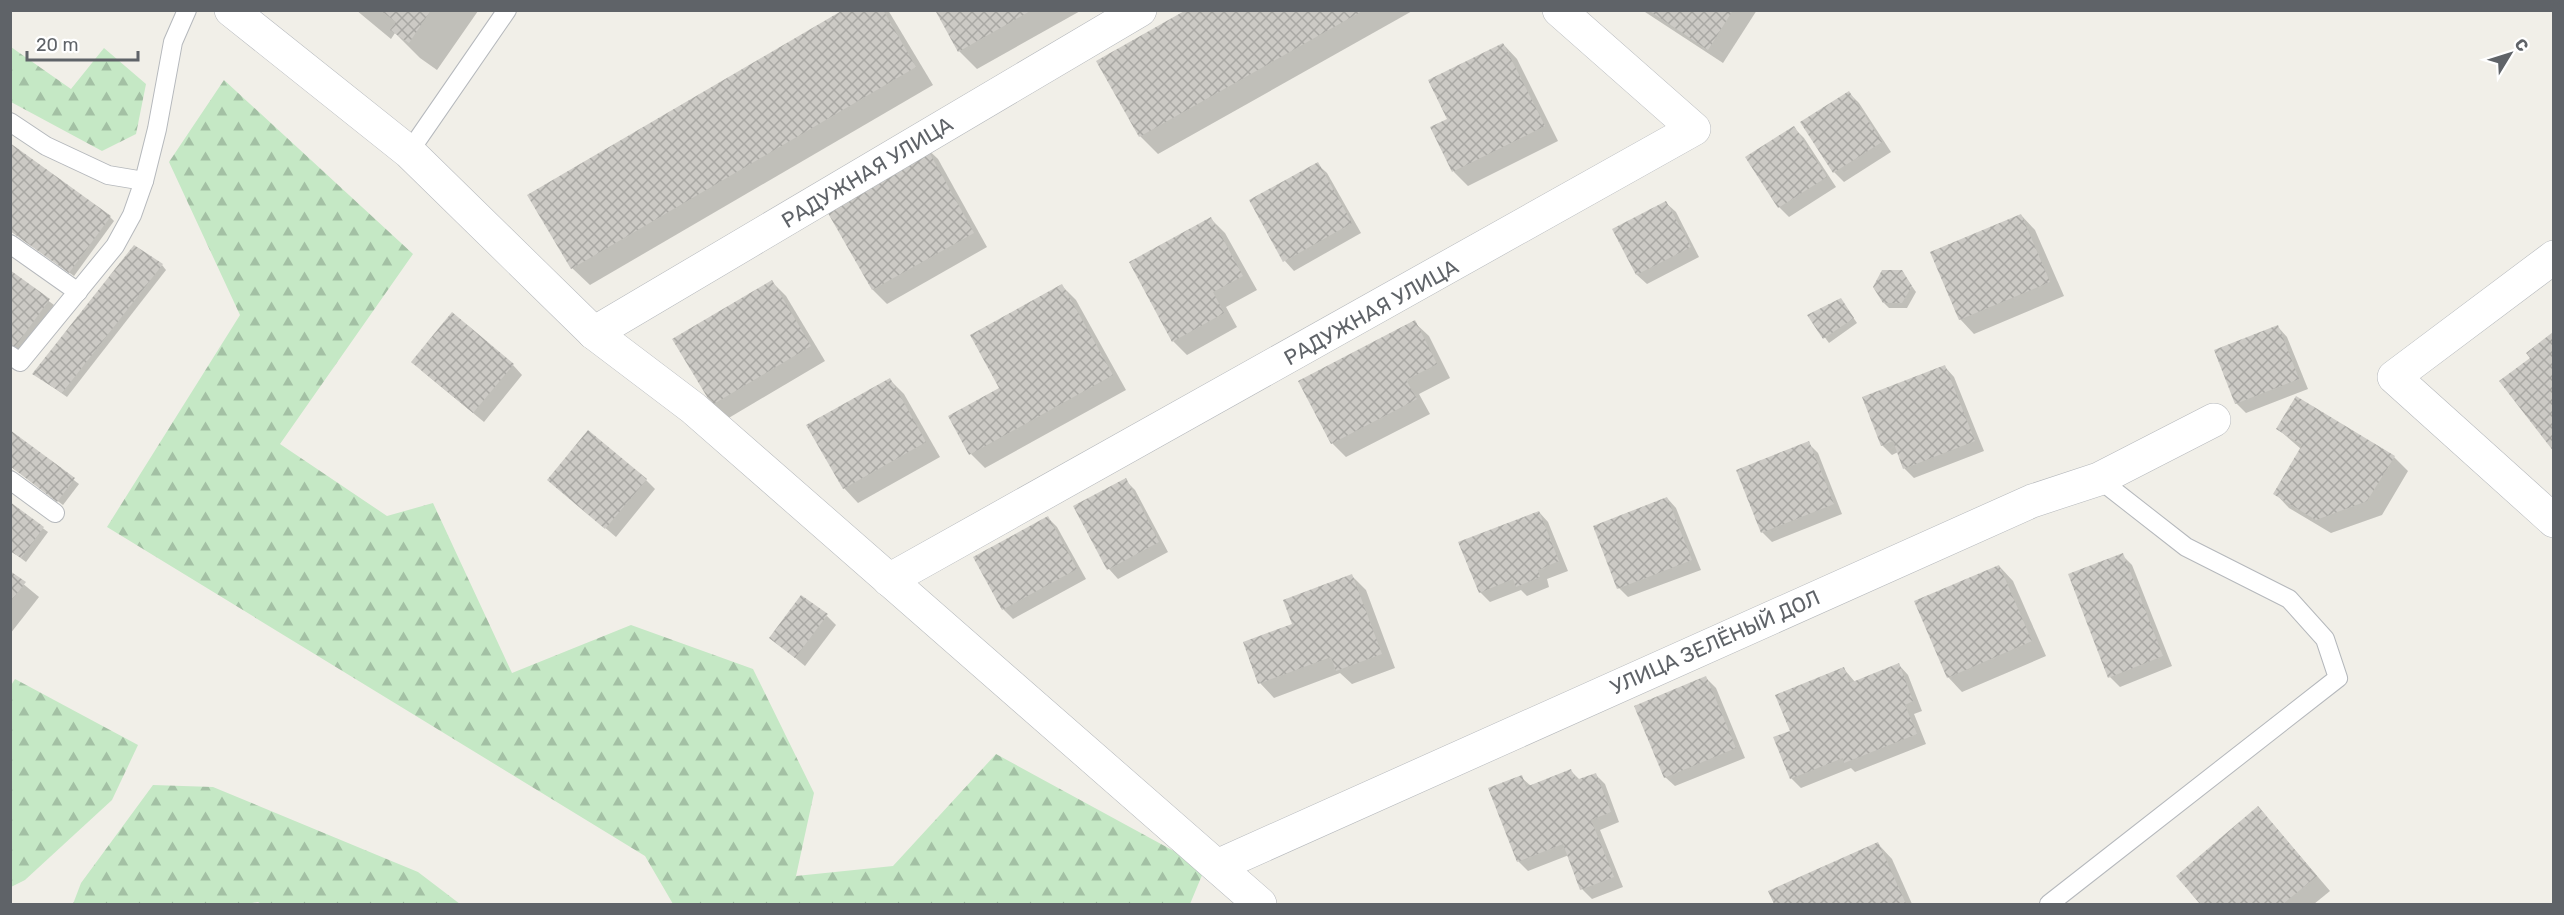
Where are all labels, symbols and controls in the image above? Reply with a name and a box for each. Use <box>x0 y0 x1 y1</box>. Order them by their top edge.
scale bar <box>27 24 138 62</box>
north arrow <box>2480 24 2540 84</box>
text: 20 m <box>36 34 78 56</box>
text: С <box>2510 35 2532 55</box>
street label: РАДУЖНАЯ УЛИЦА <box>777 111 957 233</box>
street label: РАДУЖНАЯ УЛИЦА <box>1280 254 1462 370</box>
street label: УЛИЦА ЗЕЛЁНЫЙ ДОЛ <box>1606 584 1824 700</box>

